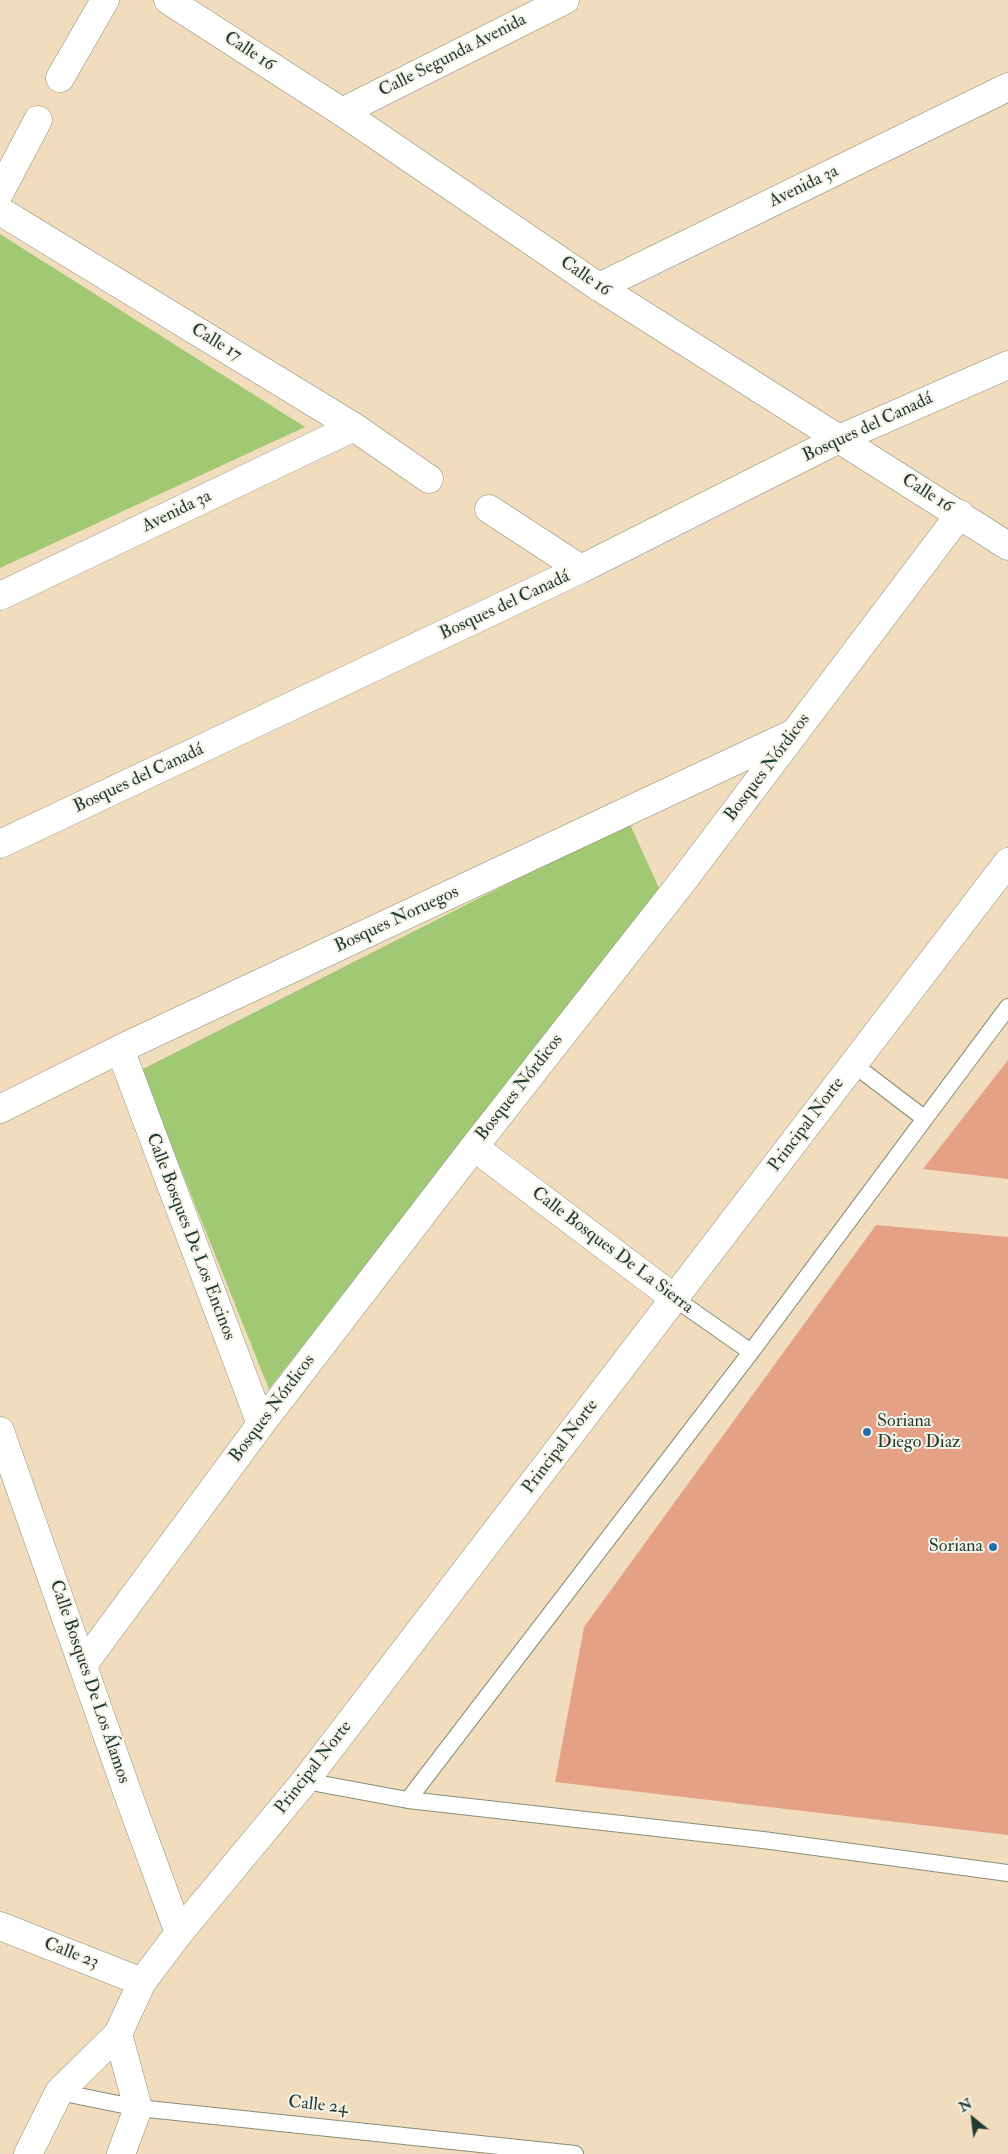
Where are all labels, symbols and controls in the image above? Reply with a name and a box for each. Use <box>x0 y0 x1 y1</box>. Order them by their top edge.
street label: Calle Segunda Avenida <box>376 9 530 103</box>
street label: Calle 16 <box>219 28 279 76</box>
street label: Avenida 3a <box>766 161 842 213</box>
street label: Calle 16 <box>556 252 614 302</box>
street label: Calle 17 <box>187 319 245 367</box>
street label: Bosques del Canadá <box>800 388 936 468</box>
street label: Calle 16 <box>897 470 957 518</box>
street label: Avenida 3a <box>139 486 215 538</box>
street label: Bosques del Canadá <box>437 566 573 646</box>
street label: Bosques Nórdicos <box>720 710 816 826</box>
street label: Bosques del Canadá <box>71 739 207 819</box>
street label: Bosques Noruegos <box>332 882 462 958</box>
street label: Bosques Nórdicos <box>472 1030 568 1146</box>
street label: Principal Norte <box>765 1074 849 1176</box>
street label: Calle Bosques De Los Encinos <box>141 1131 239 1343</box>
street label: Calle Bosques De La Sierra <box>527 1183 697 1319</box>
street label: Bosques Nórdicos <box>225 1351 321 1467</box>
street label: Principal Norte <box>519 1396 603 1498</box>
place label: Soriana Diego Diaz <box>877 1411 961 1454</box>
marker: Soriana Diego Diaz <box>861 1426 873 1438</box>
place label: Soriana <box>929 1536 983 1558</box>
marker: Soriana <box>987 1541 999 1553</box>
street label: Calle Bosques De Los Álamos <box>44 1577 134 1787</box>
street label: Principal Norte <box>271 1717 357 1819</box>
street label: Calle 23 <box>41 1934 101 1974</box>
street label: Calle 24 <box>287 2092 349 2120</box>
north arrow <box>948 2094 998 2144</box>
text: N <box>956 2095 975 2116</box>

